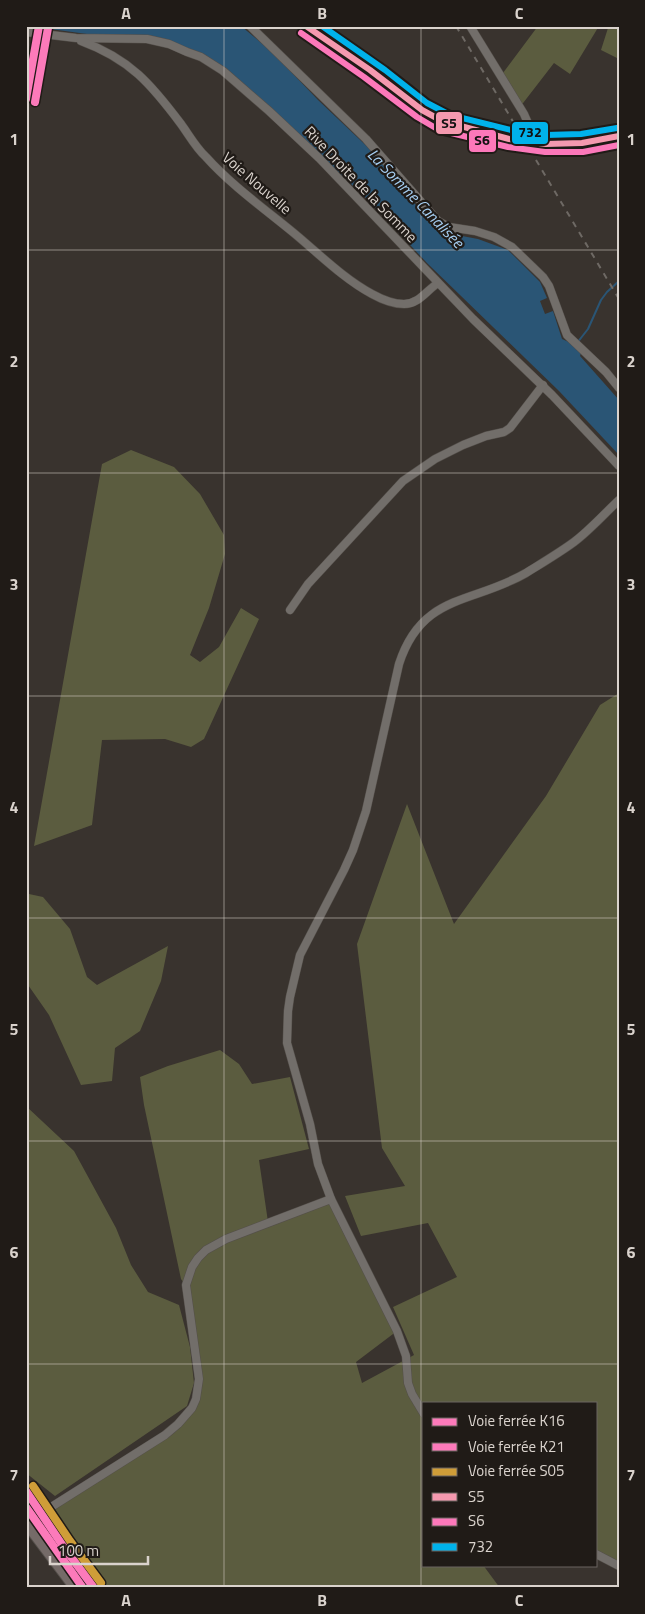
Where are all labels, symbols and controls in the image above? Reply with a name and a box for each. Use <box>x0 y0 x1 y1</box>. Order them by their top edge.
text: A <box>121 1 131 25</box>
text: B <box>317 1 327 25</box>
text: C <box>515 1 524 25</box>
line badge: S5 <box>435 111 463 135</box>
text: S5 <box>441 112 457 133</box>
street label: Rive Droite de la Somme <box>299 120 423 248</box>
line badge: 732 <box>511 121 549 145</box>
text: 732 <box>518 121 542 142</box>
text: 1 <box>10 127 18 151</box>
text: 1 <box>627 127 635 151</box>
line badge: S6 <box>468 129 497 153</box>
text: S6 <box>474 129 490 150</box>
water label: La Somme Canalisée <box>362 143 471 254</box>
street label: Voie Nouvelle <box>217 146 297 220</box>
text: 2 <box>10 349 18 373</box>
text: 2 <box>627 349 635 373</box>
text: 3 <box>10 572 18 596</box>
text: 3 <box>627 572 635 596</box>
text: 4 <box>10 795 19 819</box>
text: 4 <box>627 795 636 819</box>
text: 5 <box>10 1017 19 1041</box>
text: 5 <box>627 1017 636 1041</box>
text: 6 <box>10 1240 19 1264</box>
text: 6 <box>627 1240 636 1264</box>
legend <box>422 1402 598 1566</box>
text: Voie ferrée K16 <box>468 1409 565 1432</box>
text: Voie ferrée K21 <box>468 1435 565 1458</box>
text: Voie ferrée S05 <box>468 1459 564 1482</box>
text: 7 <box>10 1463 18 1487</box>
text: 7 <box>627 1463 635 1487</box>
text: S5 <box>468 1485 485 1508</box>
text: S6 <box>468 1509 485 1532</box>
scale bar <box>50 1534 148 1566</box>
text: 732 <box>468 1535 493 1558</box>
text: 100 m <box>58 1539 99 1562</box>
text: A <box>121 1588 131 1612</box>
text: B <box>317 1588 327 1612</box>
text: C <box>515 1588 524 1612</box>

